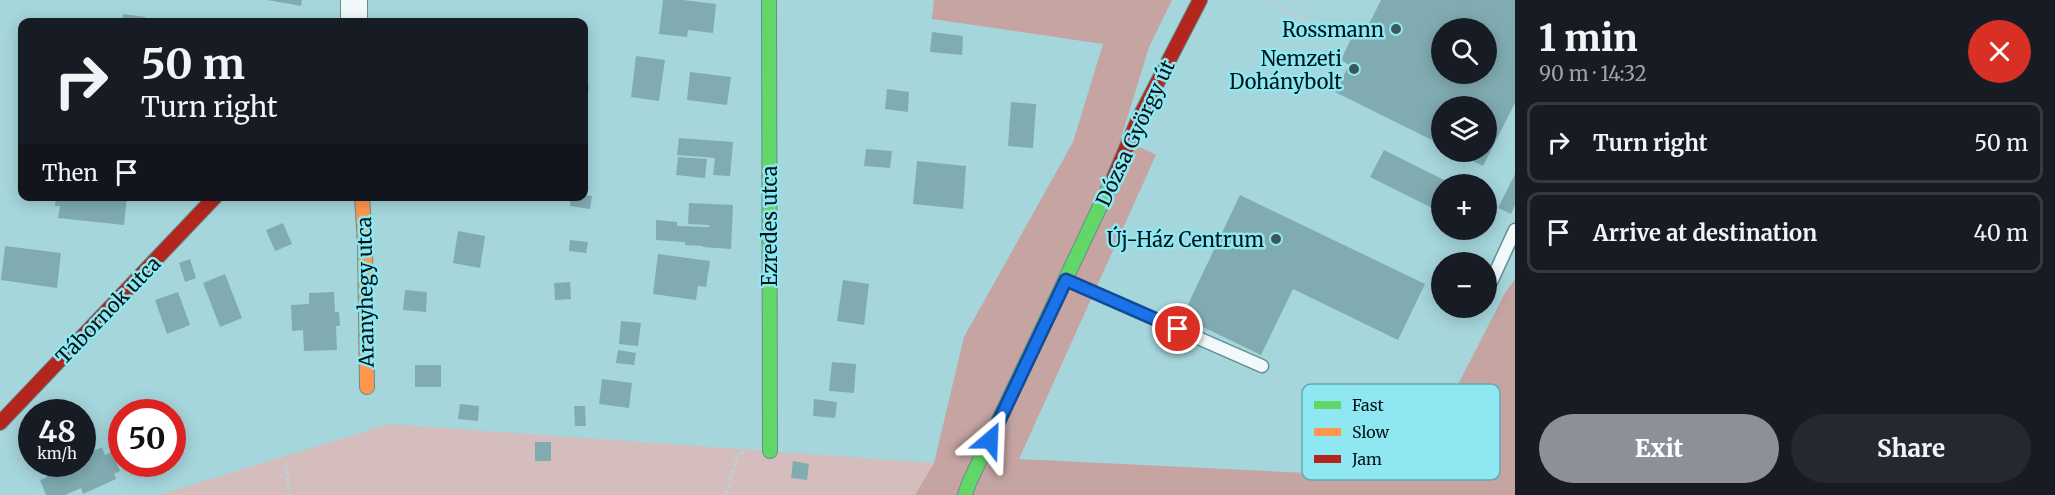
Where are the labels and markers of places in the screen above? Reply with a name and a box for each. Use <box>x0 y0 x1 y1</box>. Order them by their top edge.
place label: Rossmann <box>1282 17 1384 42</box>
marker: Rossmann <box>1389 22 1403 36</box>
place label: Nemzeti Dohánybolt <box>1229 46 1342 94</box>
marker: Nemzeti Dohánybolt <box>1347 62 1361 76</box>
place label: Új-Ház Centrum <box>1107 225 1264 252</box>
marker: Új-Ház Centrum <box>1269 232 1283 246</box>
pin <box>1152 303 1203 354</box>

